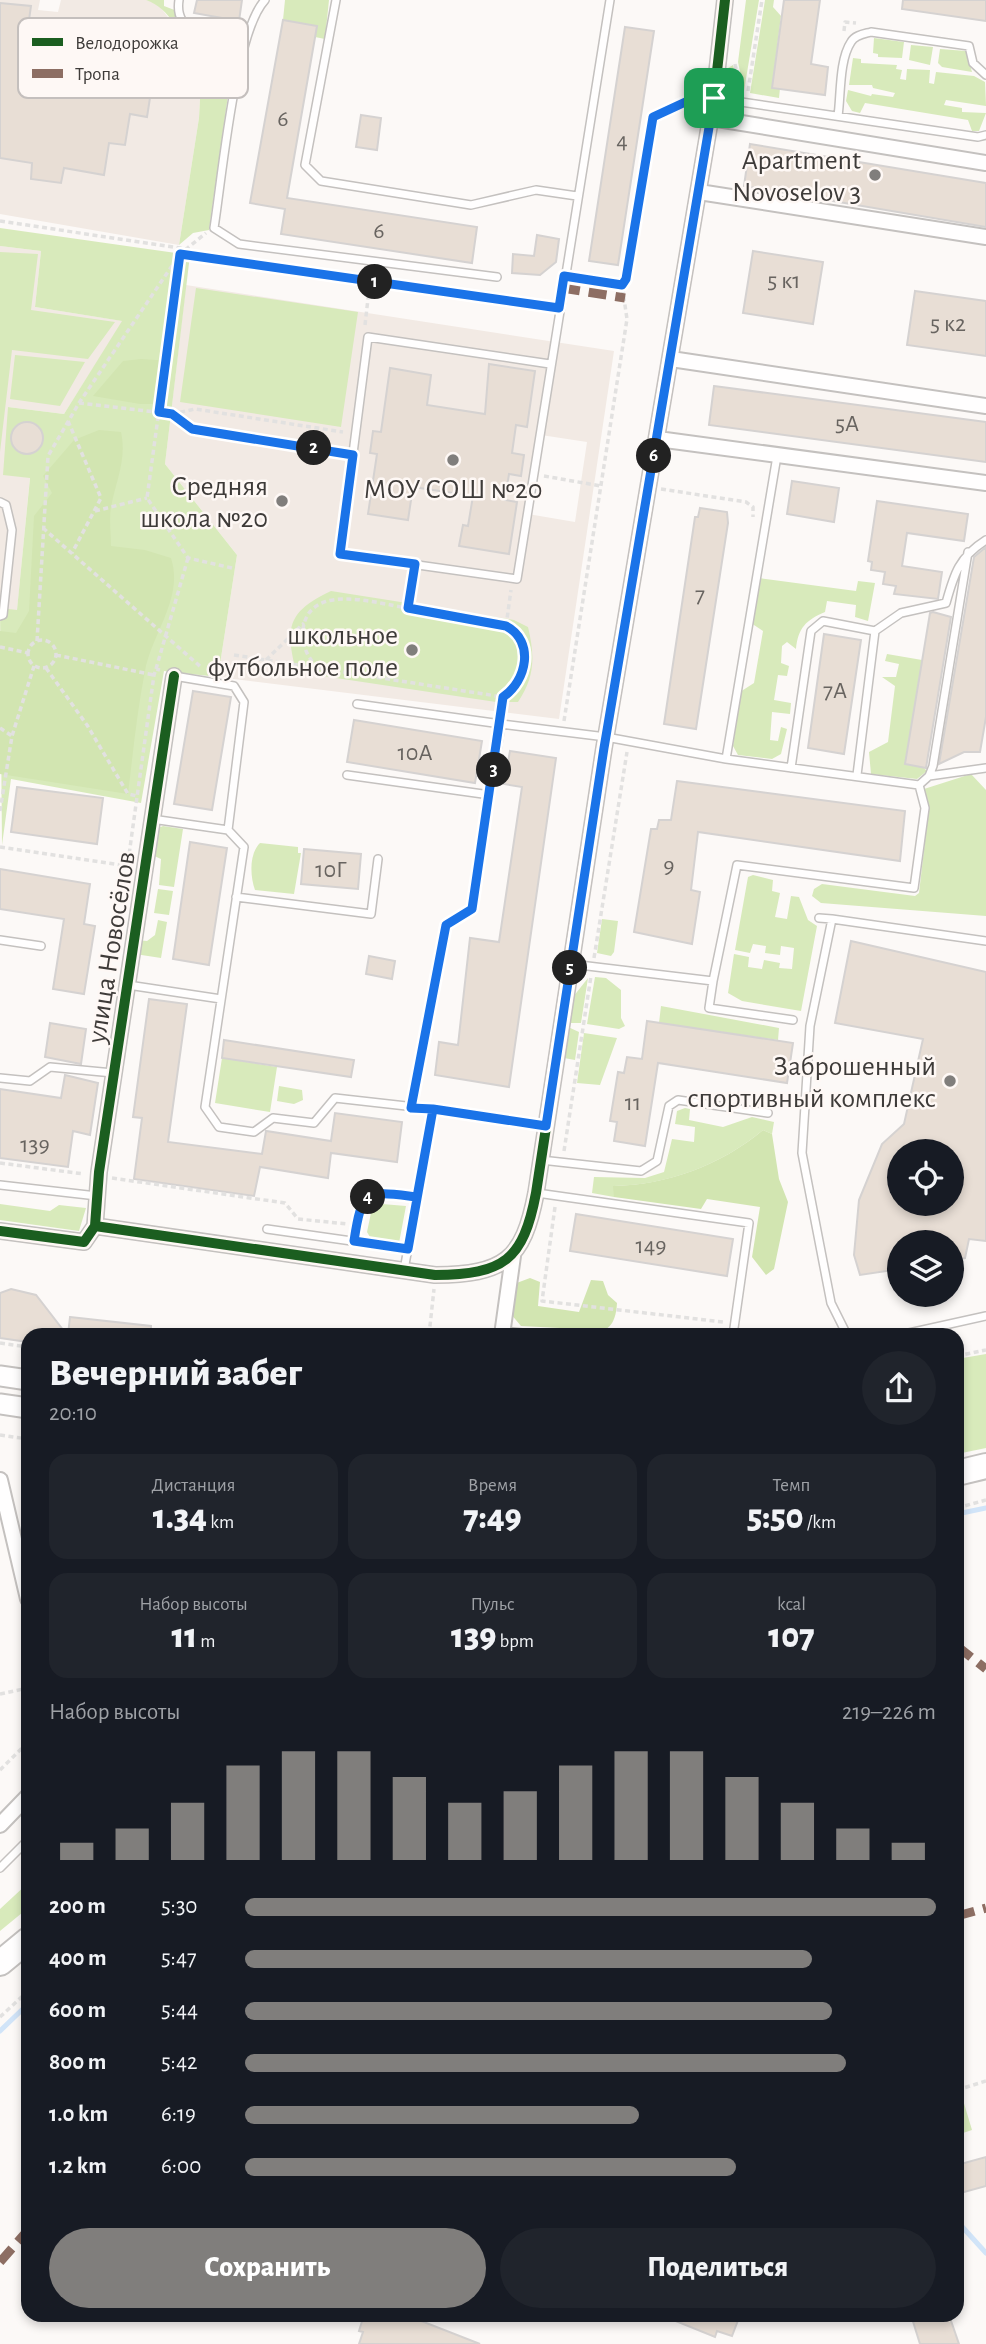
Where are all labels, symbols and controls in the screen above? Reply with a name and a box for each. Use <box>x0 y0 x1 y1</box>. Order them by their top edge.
legend <box>18 18 248 98</box>
text: Велодорожка <box>75 34 179 53</box>
text: Тропа <box>75 65 120 84</box>
pin <box>684 68 744 128</box>
icon: arrive <box>695 79 733 117</box>
house number: 6 <box>277 107 289 131</box>
house number: 4 <box>616 129 628 153</box>
place label: Apartment Novoselov 3 <box>732 147 861 207</box>
marker: Apartment Novoselov 3 <box>867 167 883 183</box>
house number: 6 <box>373 219 385 243</box>
pin: 1 <box>358 264 392 300</box>
house number: 5 к1 <box>767 269 801 293</box>
text: 1 <box>371 272 378 291</box>
house number: 5 к2 <box>930 312 966 336</box>
house number: 5А <box>835 412 859 436</box>
pin: 2 <box>296 430 332 466</box>
text: 2 <box>309 438 318 457</box>
pin: 6 <box>636 438 672 474</box>
text: 6 <box>649 446 658 465</box>
marker: МОУ СОШ №20 <box>445 452 461 468</box>
place label: Средняя школа №20 <box>140 473 268 533</box>
place label: МОУ СОШ №20 <box>364 476 542 504</box>
marker: Средняя школа №20 <box>274 493 290 509</box>
house number: 7 <box>695 583 705 607</box>
place label: школьное футбольное поле <box>208 622 398 682</box>
marker: школьное футбольное поле <box>404 642 420 658</box>
house number: 7А <box>823 679 847 703</box>
house number: 10А <box>397 741 433 765</box>
pin: 3 <box>476 752 512 788</box>
text: 3 <box>489 760 498 779</box>
street label: улица Новосёлов <box>83 849 141 1046</box>
house number: 9 <box>663 854 675 878</box>
house number: 10Г <box>315 858 347 882</box>
pin: 5 <box>552 950 588 986</box>
text: 5 <box>565 958 574 977</box>
place label: Заброшенный спортивный комплекс <box>687 1053 936 1113</box>
marker: Заброшенный спортивный комплекс <box>942 1073 958 1089</box>
house number: 11 <box>625 1091 641 1115</box>
house number: 139 <box>20 1133 50 1157</box>
map controls <box>887 1139 964 1307</box>
button: locate <box>887 1139 964 1216</box>
pin: 4 <box>350 1180 386 1214</box>
text: 4 <box>363 1187 372 1206</box>
button: layers <box>887 1230 964 1307</box>
house number: 149 <box>635 1234 667 1258</box>
button: share <box>862 1351 936 1425</box>
text: Вечерний забег <box>49 1355 302 1393</box>
text: 20:10 <box>49 1402 97 1425</box>
text: Дистанция <box>152 1476 236 1495</box>
text: Время <box>468 1476 517 1495</box>
text: Темп <box>773 1476 810 1495</box>
text: 1.34 <box>153 1500 207 1535</box>
text: 7:49 <box>463 1500 522 1535</box>
text: 5:50 <box>747 1500 804 1535</box>
text: km <box>207 1513 234 1532</box>
text: /km <box>804 1513 836 1532</box>
text: Набор высоты <box>139 1595 248 1614</box>
text: Пульс <box>470 1595 515 1614</box>
text: kcal <box>777 1595 806 1614</box>
text: 11 <box>171 1619 197 1654</box>
text: 139 <box>451 1619 496 1654</box>
text: 107 <box>768 1619 815 1654</box>
text: m <box>197 1632 216 1651</box>
text: bpm <box>496 1632 534 1651</box>
text: Набор высоты <box>49 1701 181 1724</box>
text: 219–226 m <box>842 1701 936 1724</box>
text: 200 m <box>49 1895 106 1918</box>
text: 5:30 <box>161 1895 198 1918</box>
text: 400 m <box>49 1947 107 1970</box>
text: 5:47 <box>161 1947 197 1970</box>
text: 600 m <box>49 1999 106 2022</box>
text: 5:44 <box>161 1999 198 2022</box>
text: 800 m <box>49 2051 106 2074</box>
text: 5:42 <box>161 2051 197 2074</box>
text: 1.0 km <box>49 2103 108 2126</box>
text: 6:19 <box>161 2103 196 2126</box>
text: 1.2 km <box>49 2155 107 2178</box>
text: 6:00 <box>161 2155 201 2178</box>
button: Сохранить <box>49 2228 486 2308</box>
button: Поделиться <box>500 2228 936 2308</box>

